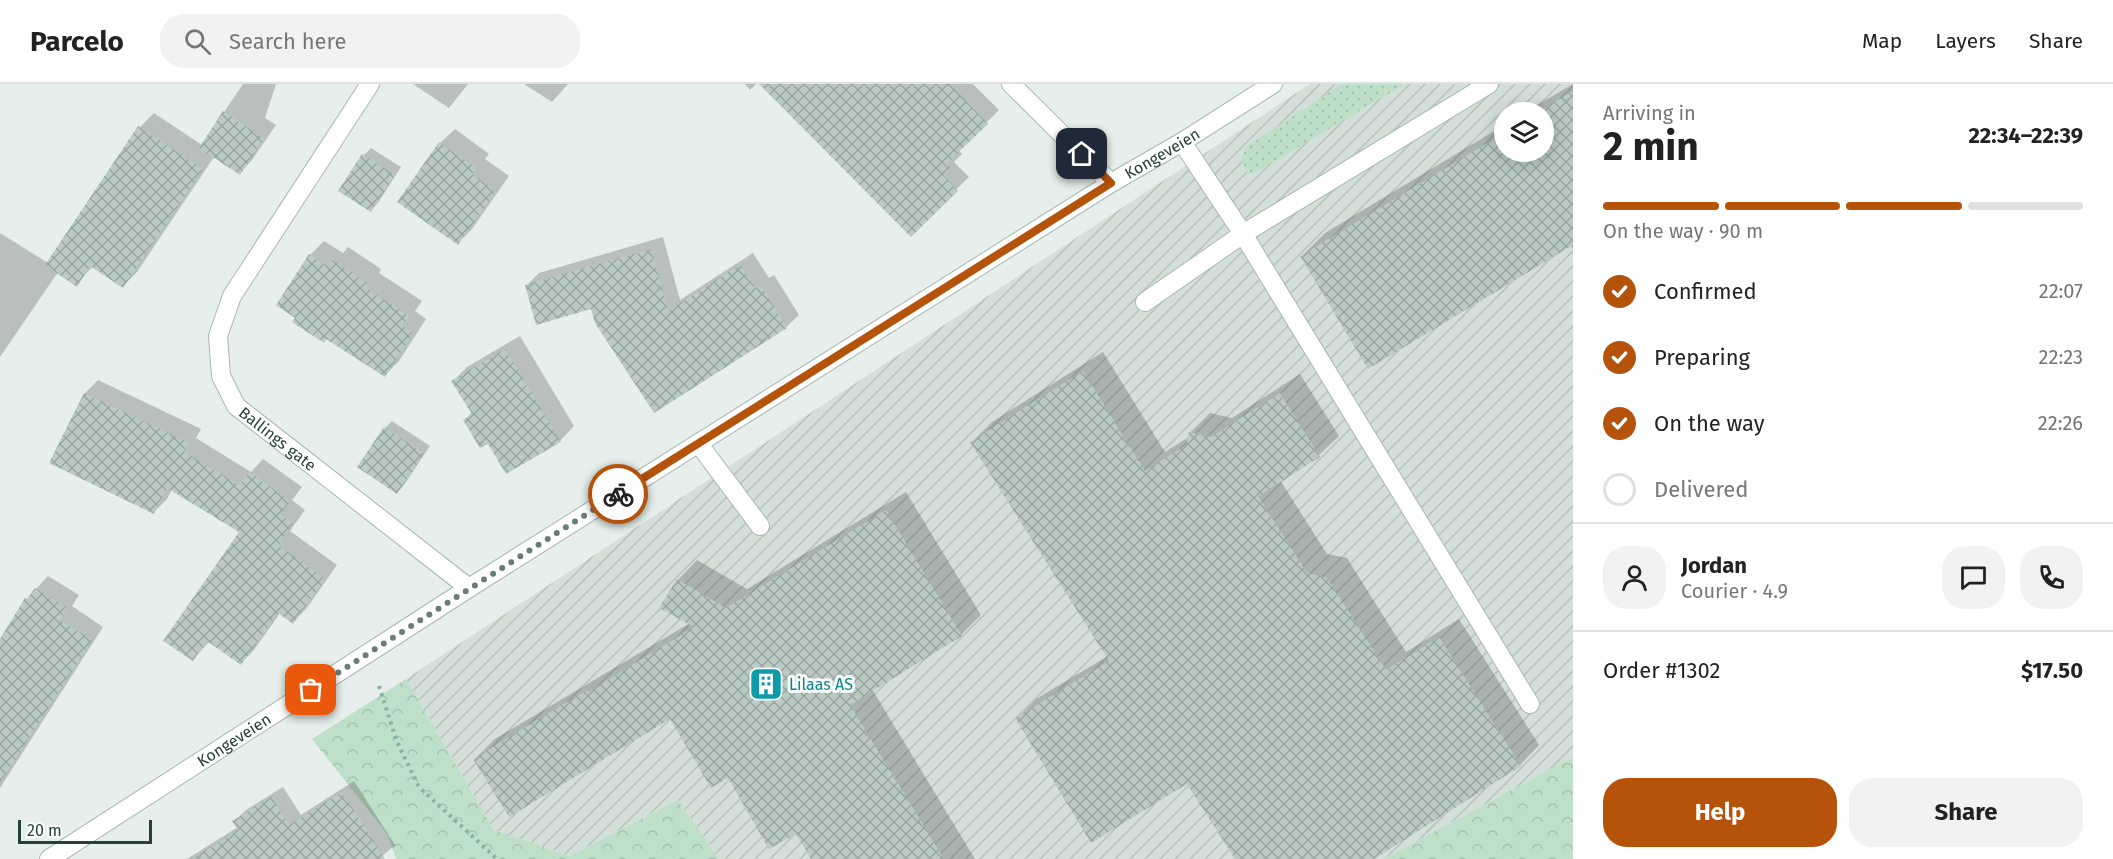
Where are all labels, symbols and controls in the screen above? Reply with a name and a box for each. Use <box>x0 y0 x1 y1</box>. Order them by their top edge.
search box <box>160 14 580 68</box>
text: Parcelo <box>30 25 124 58</box>
icon: search <box>181 25 214 58</box>
text: Search here <box>229 28 346 55</box>
text: Map <box>1862 28 1902 54</box>
text: Layers <box>1935 28 1996 54</box>
text: Share <box>2029 28 2083 54</box>
text: Arriving in <box>1603 101 1696 125</box>
map controls <box>1494 102 1554 162</box>
button: layers <box>1494 102 1554 162</box>
text: 22:34–22:39 <box>1969 122 2083 149</box>
street label: Kongeveien <box>1121 124 1203 183</box>
text: 2 min <box>1603 124 1699 170</box>
pin <box>1056 128 1107 179</box>
icon: home <box>1065 137 1098 170</box>
text: On the way · 90 m <box>1603 219 1763 243</box>
icon: check <box>1603 275 1636 308</box>
text: Confirmed <box>1654 278 1757 305</box>
text: 22:07 <box>2039 279 2083 303</box>
icon: check <box>1603 341 1636 374</box>
text: Preparing <box>1654 344 1750 371</box>
text: 22:23 <box>2039 345 2083 369</box>
street label: Ballings gate <box>235 403 320 475</box>
icon: check <box>1603 407 1636 440</box>
text: On the way <box>1654 410 1765 437</box>
text: 22:26 <box>2038 411 2083 435</box>
courier <box>588 464 648 524</box>
text: Delivered <box>1654 476 1749 503</box>
icon: bike <box>602 478 635 511</box>
button: person <box>1603 546 1666 609</box>
button: chat <box>1942 546 2005 609</box>
button: phone <box>2020 546 2083 609</box>
text: Jordan <box>1681 552 1747 579</box>
text: Courier · 4.9 <box>1681 579 1788 603</box>
text: Order #1302 <box>1603 657 1720 684</box>
text: $17.50 <box>2021 657 2083 684</box>
pin <box>285 664 336 715</box>
building icon: Lilaas AS <box>748 666 784 702</box>
icon: bag <box>294 673 327 706</box>
place label: Lilaas AS <box>789 675 853 694</box>
street label: Kongeveien <box>194 709 275 771</box>
button: Help <box>1603 778 1837 847</box>
button: Share <box>1849 778 2083 847</box>
scale bar <box>18 817 152 844</box>
text: 20 m <box>27 821 62 840</box>

